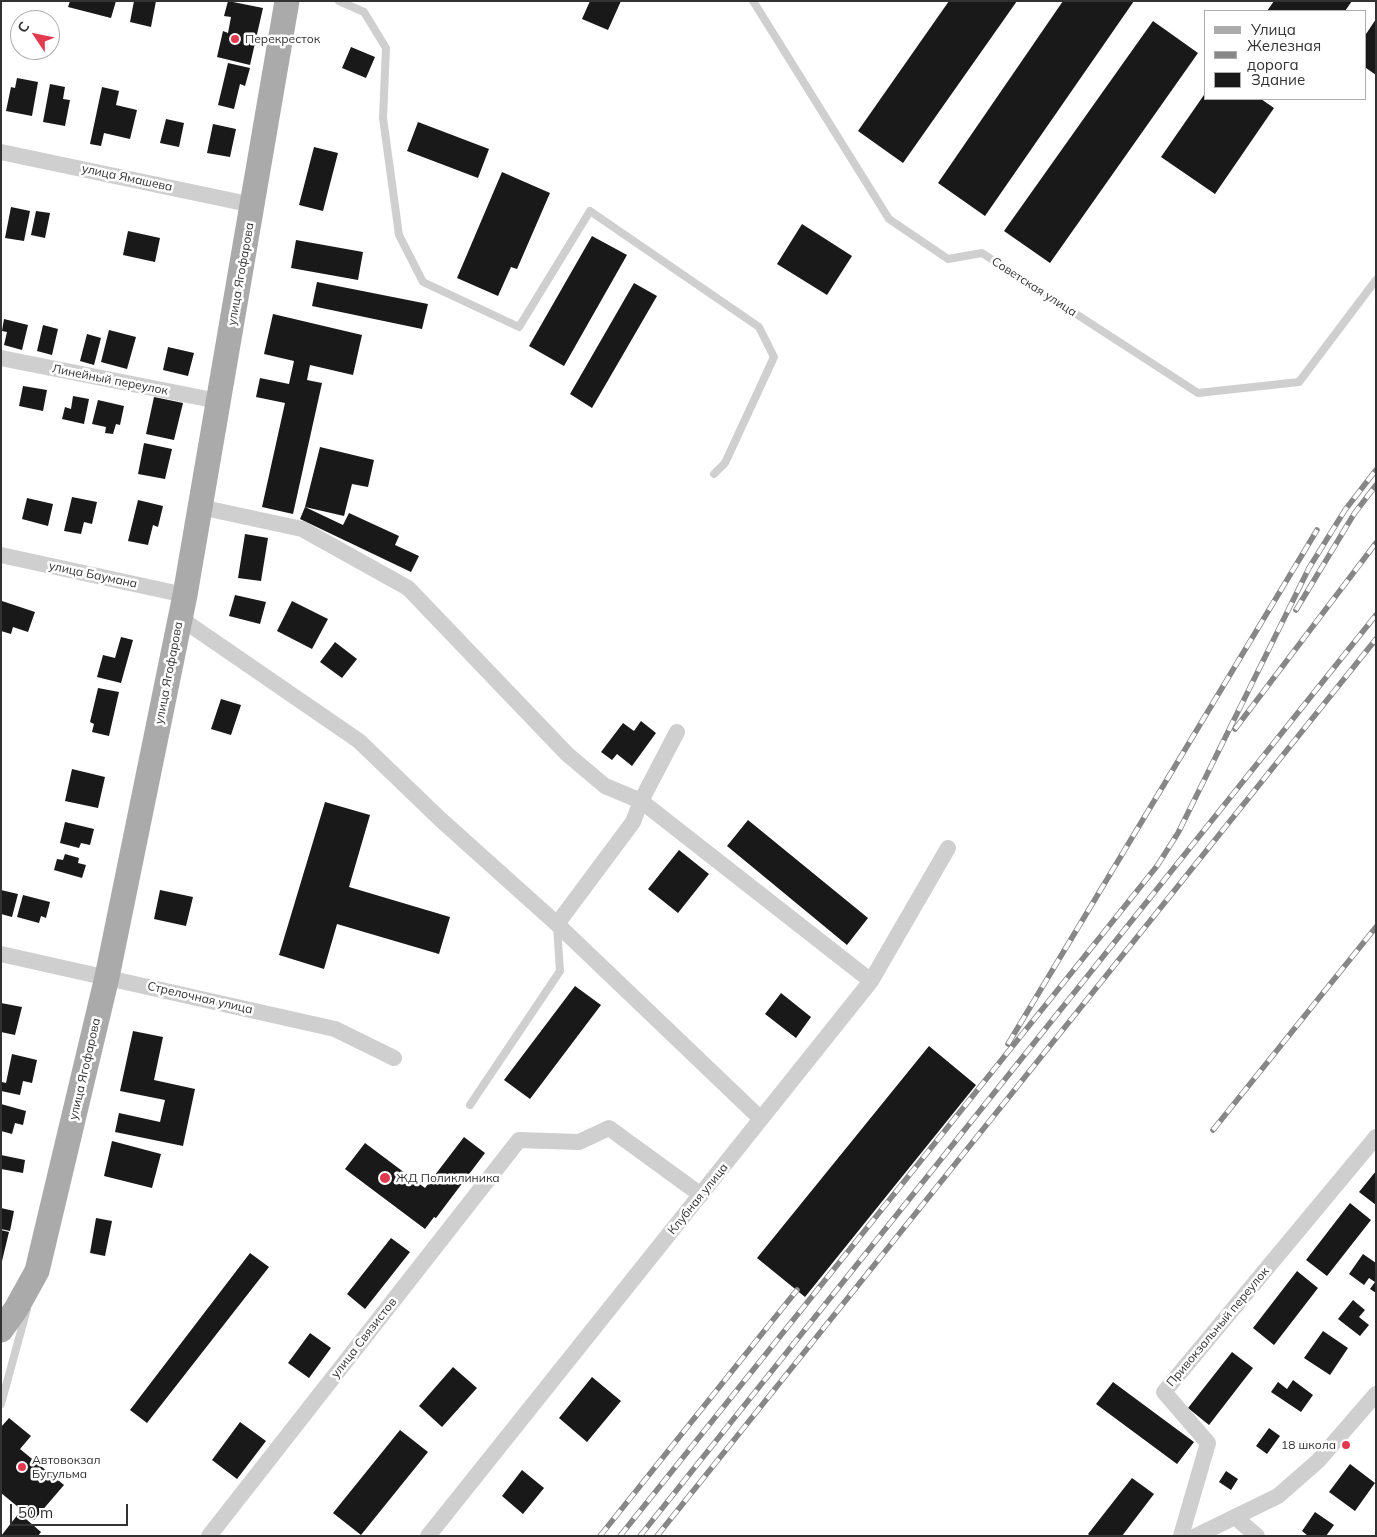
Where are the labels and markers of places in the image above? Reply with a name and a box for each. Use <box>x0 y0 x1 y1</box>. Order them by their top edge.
place label: Перекресток <box>245 32 320 46</box>
marker: Перекресток <box>229 33 241 45</box>
marker: ЖД Поликлиника <box>378 1171 392 1185</box>
place label: ЖД Поликлиника <box>396 1171 500 1185</box>
place label: 18 школа <box>1281 1438 1336 1452</box>
marker: 18 школа <box>1340 1439 1352 1451</box>
place label: Автовокзал Бугульма <box>32 1453 101 1481</box>
marker: Автовокзал Бугульма <box>16 1461 28 1473</box>

